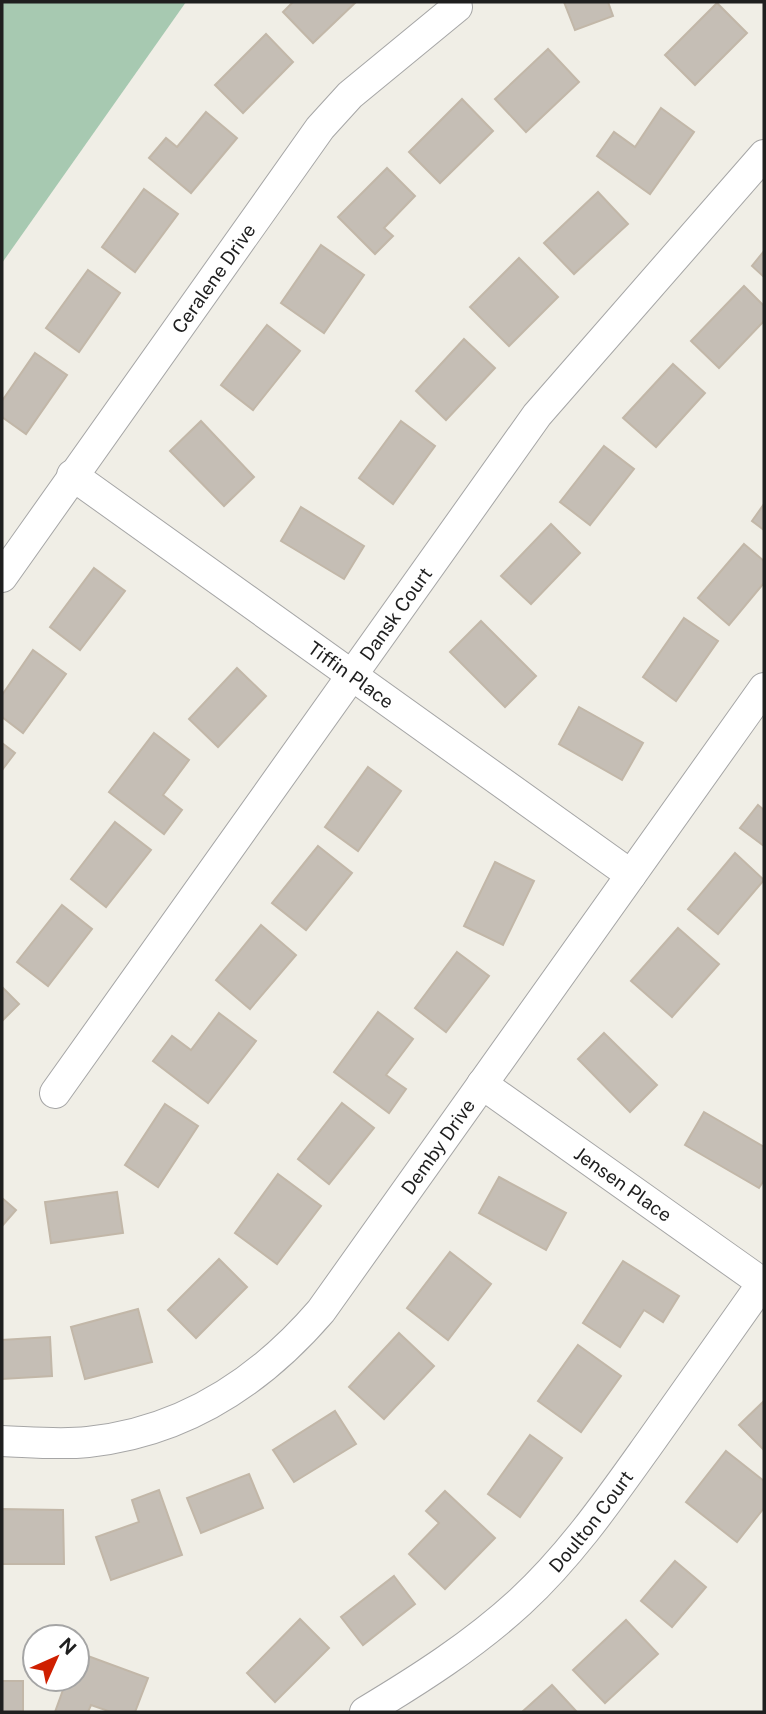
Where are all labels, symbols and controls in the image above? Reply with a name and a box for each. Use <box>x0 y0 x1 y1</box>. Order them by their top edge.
street label: Ceralene Drive <box>167 219 260 337</box>
street label: Dansk Court <box>355 563 436 665</box>
street label: Tiffin Place <box>304 637 398 713</box>
street label: Demby Drive <box>397 1095 479 1198</box>
street label: Jensen Place <box>570 1142 676 1226</box>
street label: Doulton Court <box>544 1466 637 1577</box>
north arrow <box>21 1623 91 1693</box>
text: N <box>55 1633 81 1659</box>

